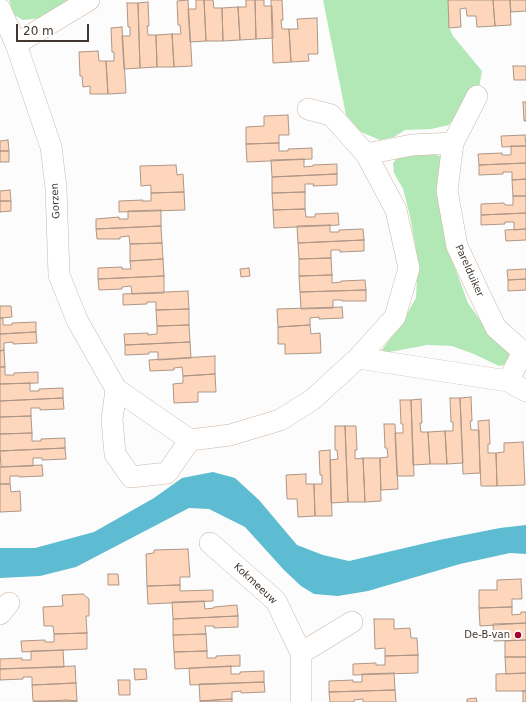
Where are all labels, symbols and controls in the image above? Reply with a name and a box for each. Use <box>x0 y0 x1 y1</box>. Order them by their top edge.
scale bar <box>18 16 91 42</box>
text: 20 m <box>23 24 54 38</box>
street label: Gorzen <box>49 183 63 219</box>
street label: Parelduiker <box>452 243 486 299</box>
street label: Kokmeeuw <box>231 561 279 607</box>
place label: De-B-van <box>464 629 510 641</box>
marker: De-B-van <box>513 630 523 640</box>

